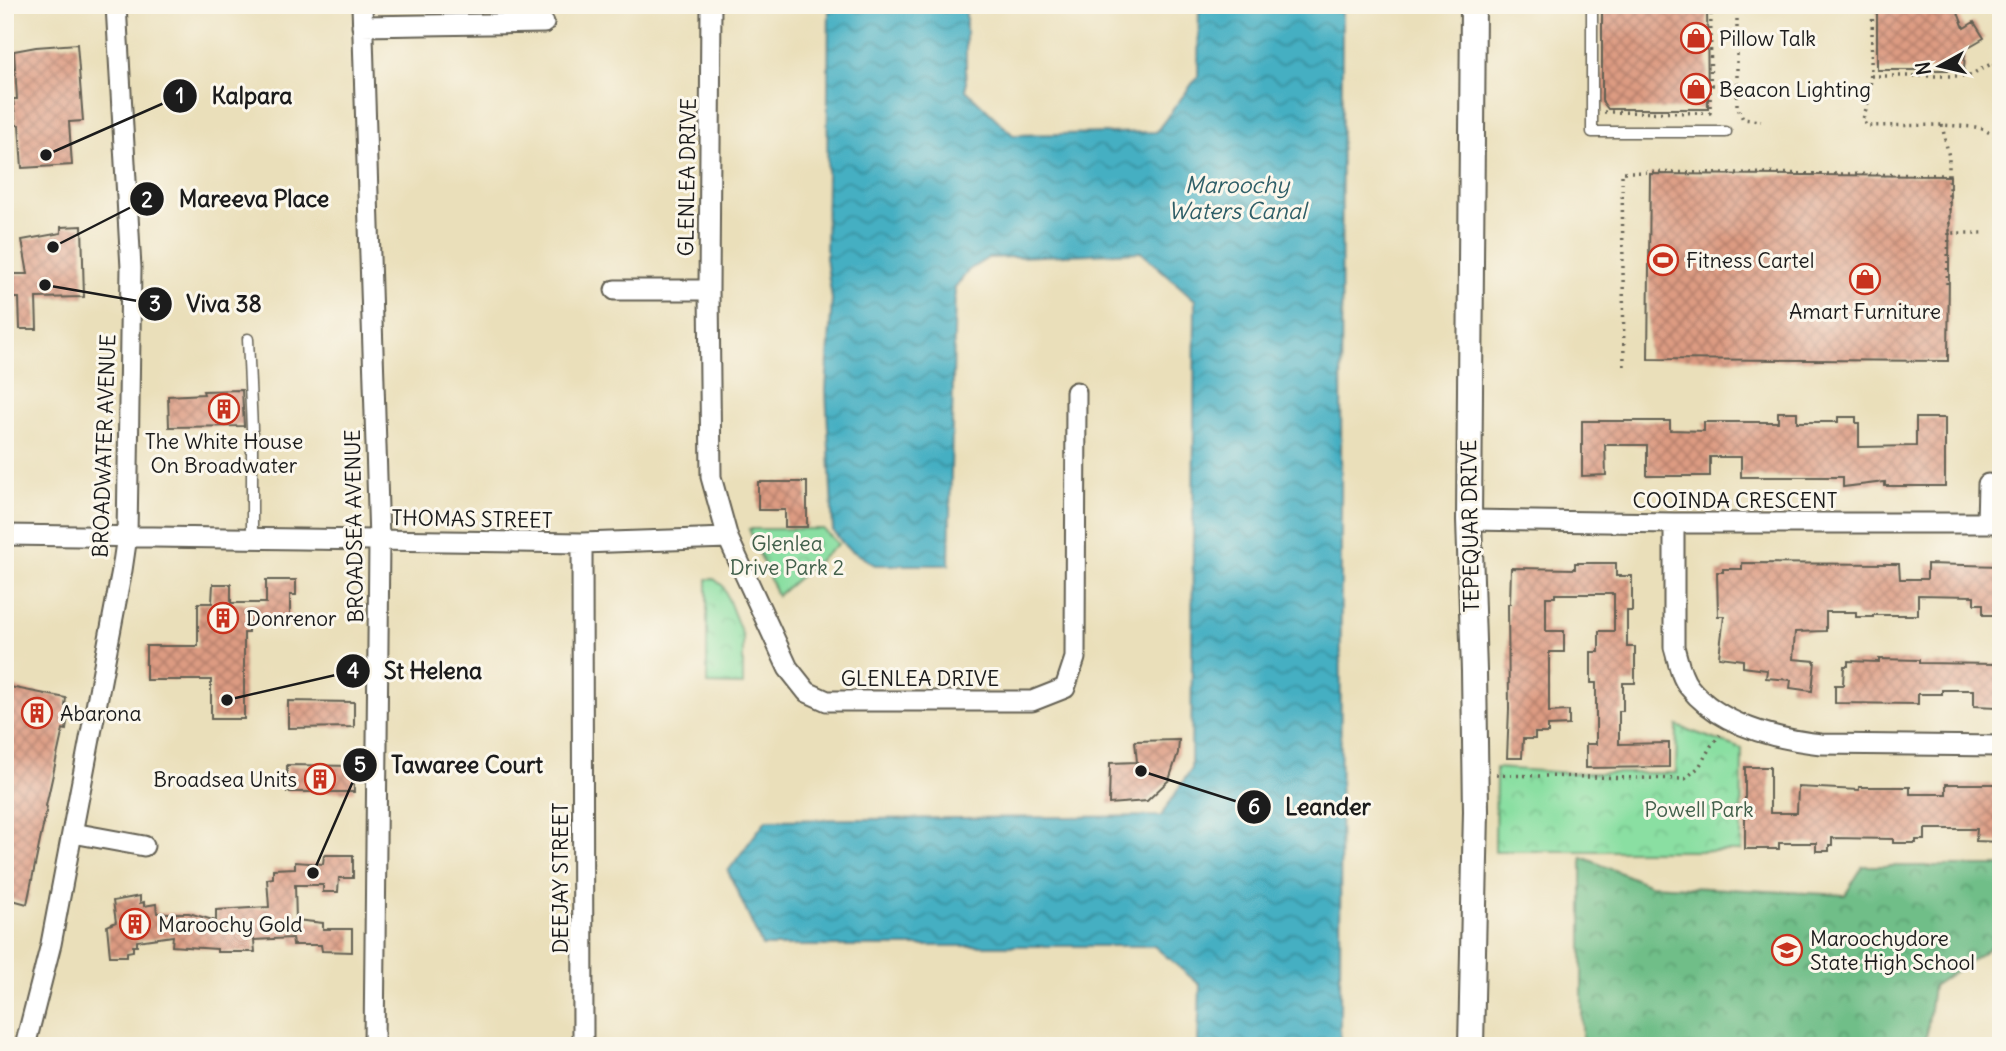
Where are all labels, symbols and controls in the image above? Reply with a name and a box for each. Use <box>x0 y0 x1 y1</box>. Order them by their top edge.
shop icon: Pillow Talk <box>1679 21 1713 55</box>
place label: Pillow Talk <box>1719 25 1816 52</box>
north arrow <box>1904 32 1974 102</box>
text: N <box>1910 60 1936 77</box>
shop icon: Beacon Lighting <box>1679 72 1713 106</box>
callout: Kalpara <box>162 74 306 118</box>
place label: Beacon Lighting <box>1719 76 1871 103</box>
text: Kalpara <box>212 81 292 110</box>
text: 1 <box>176 82 184 109</box>
street label: GLENLEA DRIVE <box>672 97 702 257</box>
water label: Maroochy Waters Canal <box>1168 170 1309 225</box>
callout: Mareeva Place <box>130 177 343 221</box>
text: Mareeva Place <box>179 184 329 213</box>
text: 2 <box>141 186 153 213</box>
sports icon: Fitness Cartel <box>1646 243 1680 277</box>
place label: Fitness Cartel <box>1686 247 1814 274</box>
shop icon: Amart Furniture <box>1848 262 1882 296</box>
callout: Viva 38 <box>137 282 276 326</box>
text: Viva 38 <box>186 289 262 318</box>
text: 3 <box>149 290 161 317</box>
place label: Amart Furniture <box>1789 298 1941 325</box>
street label: BROADWATER AVENUE <box>87 334 121 558</box>
building icon: The White House On Broadwater <box>207 392 241 426</box>
place label: The White House On Broadwater <box>145 428 303 479</box>
street label: BROADSEA AVENUE <box>339 429 369 623</box>
street label: TEPEQUAR DRIVE <box>1455 439 1485 613</box>
street label: COOINDA CRESCENT <box>1632 487 1838 514</box>
street label: THOMAS STREET <box>391 504 553 534</box>
park label: Glenlea Drive Park 2 <box>730 530 844 581</box>
building icon: Donrenor <box>206 601 240 635</box>
place label: Donrenor <box>246 605 337 632</box>
callout: St Helena <box>335 649 497 693</box>
text: St Helena <box>384 656 482 685</box>
text: 4 <box>347 657 359 684</box>
street label: GLENLEA DRIVE <box>841 665 999 692</box>
building icon: Abarona <box>20 696 54 730</box>
place label: Abarona <box>60 700 141 727</box>
callout: Tawaree Court <box>342 743 557 787</box>
text: Tawaree Court <box>391 750 543 779</box>
text: 5 <box>354 751 366 778</box>
building icon: Broadsea Units <box>303 762 337 796</box>
place label: Broadsea Units <box>153 766 297 793</box>
callout: Leander <box>1237 785 1385 829</box>
text: Leander <box>1285 792 1372 821</box>
text: 6 <box>1248 793 1260 820</box>
park label: Powell Park <box>1644 796 1754 823</box>
street label: DEEJAY STREET <box>547 802 574 954</box>
building icon: Maroochy Gold <box>118 907 152 941</box>
place label: Maroochy Gold <box>158 911 303 938</box>
place label: Maroochydore State High School <box>1810 925 1975 976</box>
school or university icon: Maroochydore State High School <box>1770 933 1804 967</box>

